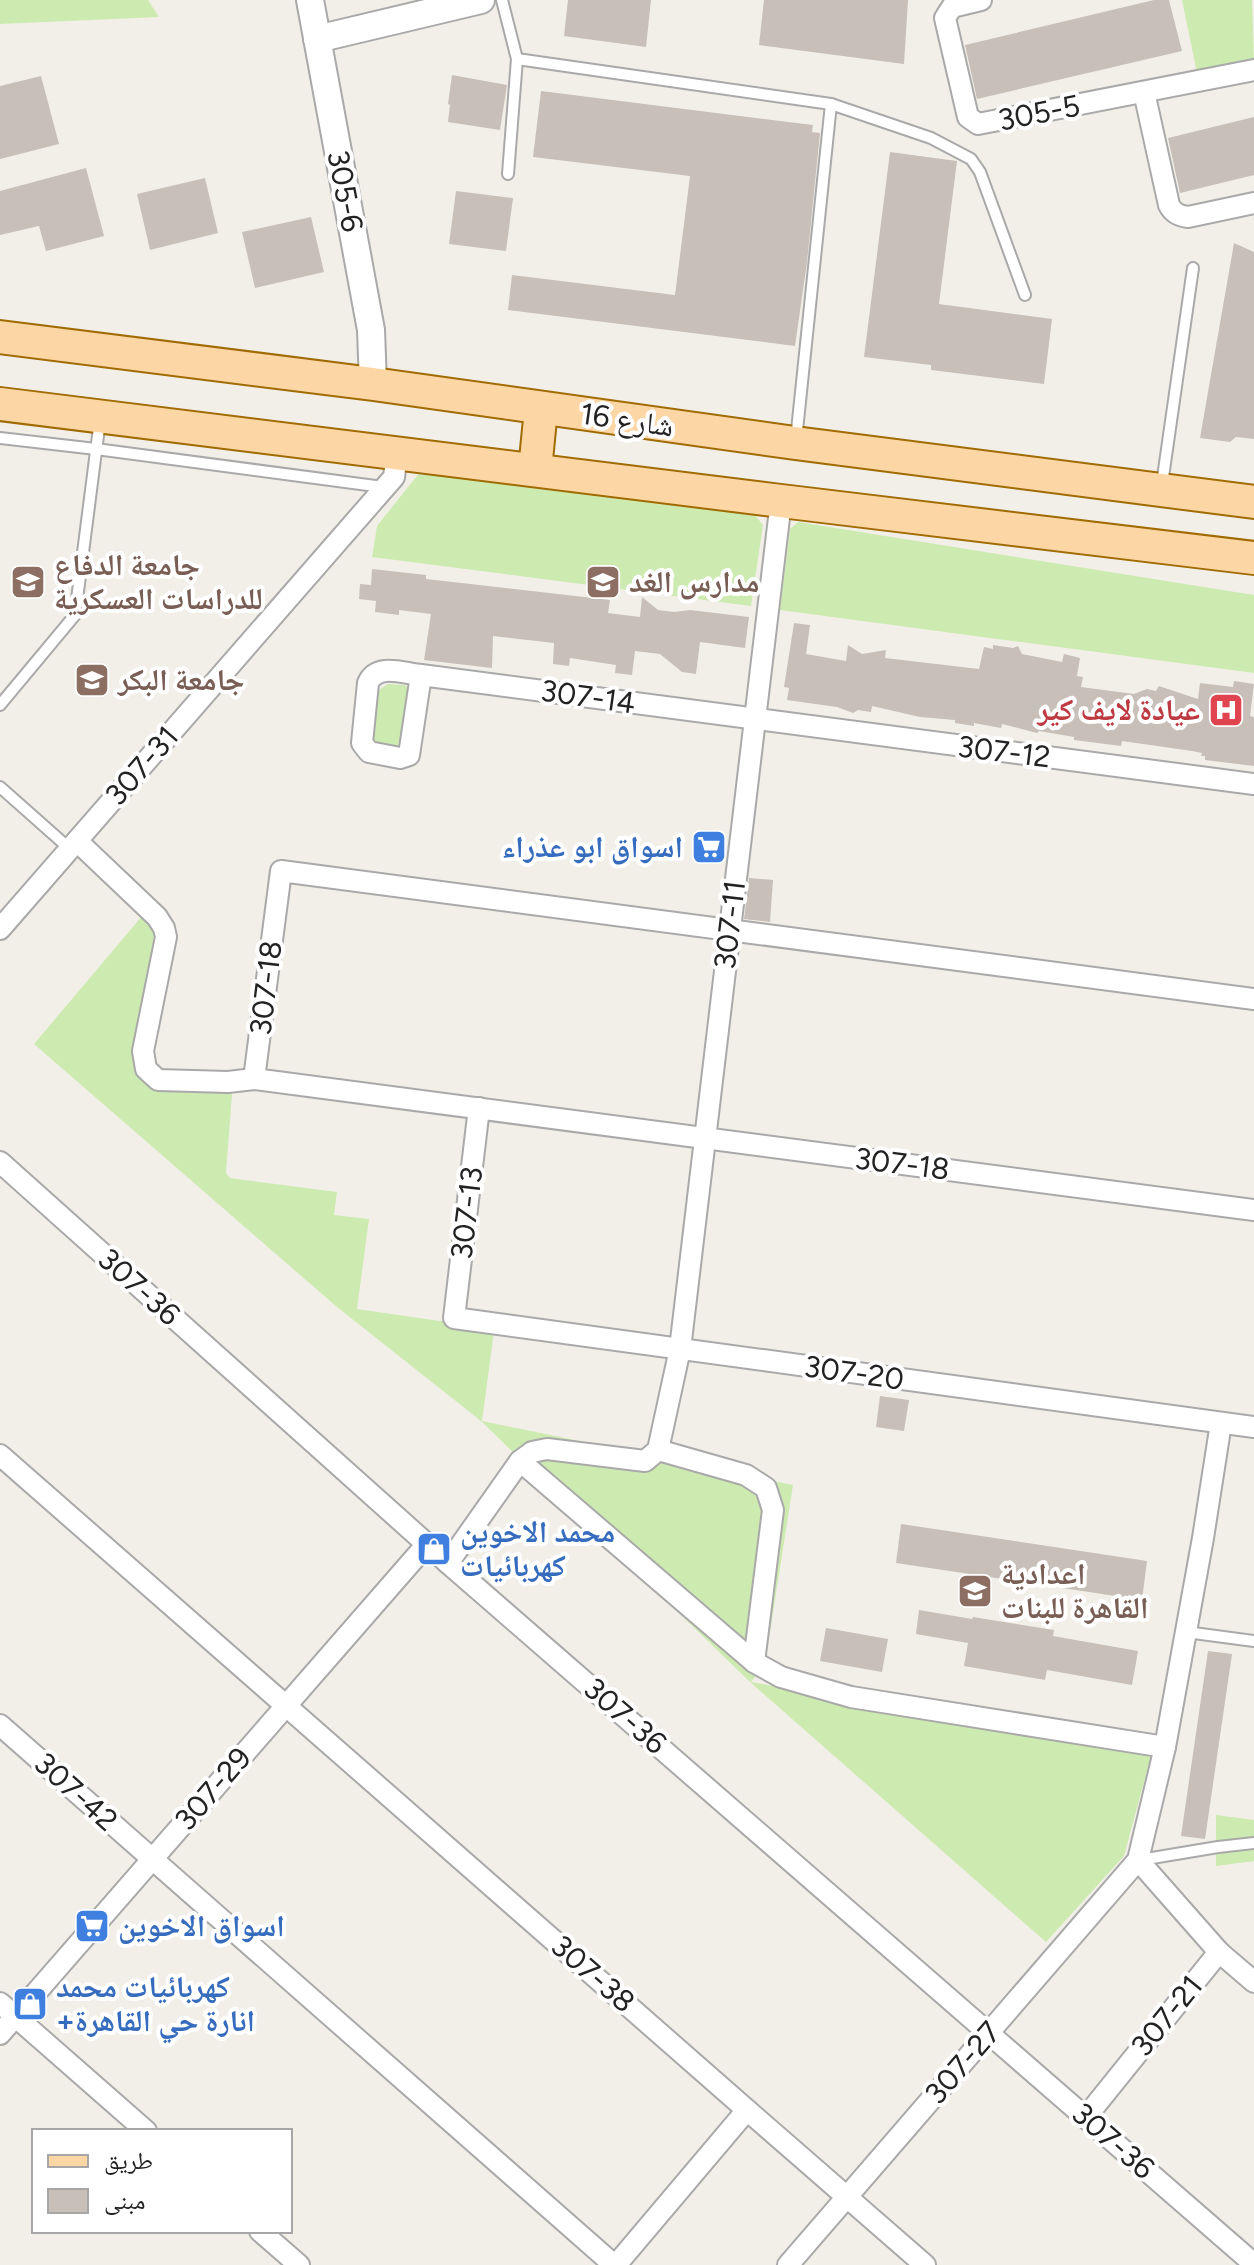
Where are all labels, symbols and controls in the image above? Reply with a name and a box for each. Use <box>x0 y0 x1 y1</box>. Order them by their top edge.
street label: 305-5 <box>995 86 1083 139</box>
street label: 305-6 <box>319 147 372 235</box>
street label: شارع 16 <box>578 395 676 445</box>
place label: جامعة الدفاع للدراسات العسكرية <box>54 546 263 617</box>
school or university icon: جامعة الدفاع للدراسات العسكرية <box>9 563 47 601</box>
school or university icon: مدارس الغد <box>584 563 622 601</box>
place label: مدارس الغد <box>629 563 760 600</box>
school or university icon: جامعة البكر <box>73 661 111 699</box>
place label: جامعة البكر <box>116 661 245 698</box>
street label: 307-14 <box>538 672 638 721</box>
place label: عيادة لايف كير <box>1035 691 1200 728</box>
hospital icon: عيادة لايف كير <box>1207 691 1245 729</box>
street label: 307-31 <box>97 718 186 813</box>
street label: 307-12 <box>955 727 1053 776</box>
place label: اسواق ابو عذراء <box>502 828 683 865</box>
supermarket icon: اسواق ابو عذراء <box>690 828 728 866</box>
street label: 307-11 <box>706 879 753 971</box>
street label: 307-18 <box>241 939 290 1037</box>
street label: 307-18 <box>853 1139 951 1188</box>
street label: 307-13 <box>442 1165 491 1261</box>
street label: 307-36 <box>91 1240 188 1333</box>
street label: 307-20 <box>802 1347 906 1398</box>
place label: محمد الاخوين كهربائيات <box>460 1513 615 1584</box>
shop icon: محمد الاخوين كهربائيات <box>415 1530 453 1568</box>
place label: اعدادية القاهرة للبنات <box>1001 1555 1148 1626</box>
school or university icon: اعدادية القاهرة للبنات <box>956 1572 994 1610</box>
street label: 307-36 <box>576 1670 674 1762</box>
street label: 307-29 <box>167 1740 259 1838</box>
street label: 307-42 <box>27 1745 126 1839</box>
supermarket icon: اسواق الاخوين <box>73 1907 111 1945</box>
place label: اسواق الاخوين <box>118 1907 285 1944</box>
street label: 307-38 <box>544 1927 643 2020</box>
place label: كهربائيات محمد +انارة حي القاهرة <box>56 1968 255 2044</box>
street label: 307-21 <box>1123 1968 1210 2064</box>
shop icon: كهربائيات محمد +انارة حي القاهرة <box>11 1985 49 2023</box>
street label: 307-27 <box>917 2014 1008 2111</box>
street label: 307-36 <box>1064 2095 1162 2187</box>
legend <box>32 2129 292 2233</box>
text: طريق <box>104 2146 153 2175</box>
text: مبنى <box>104 2186 145 2215</box>

